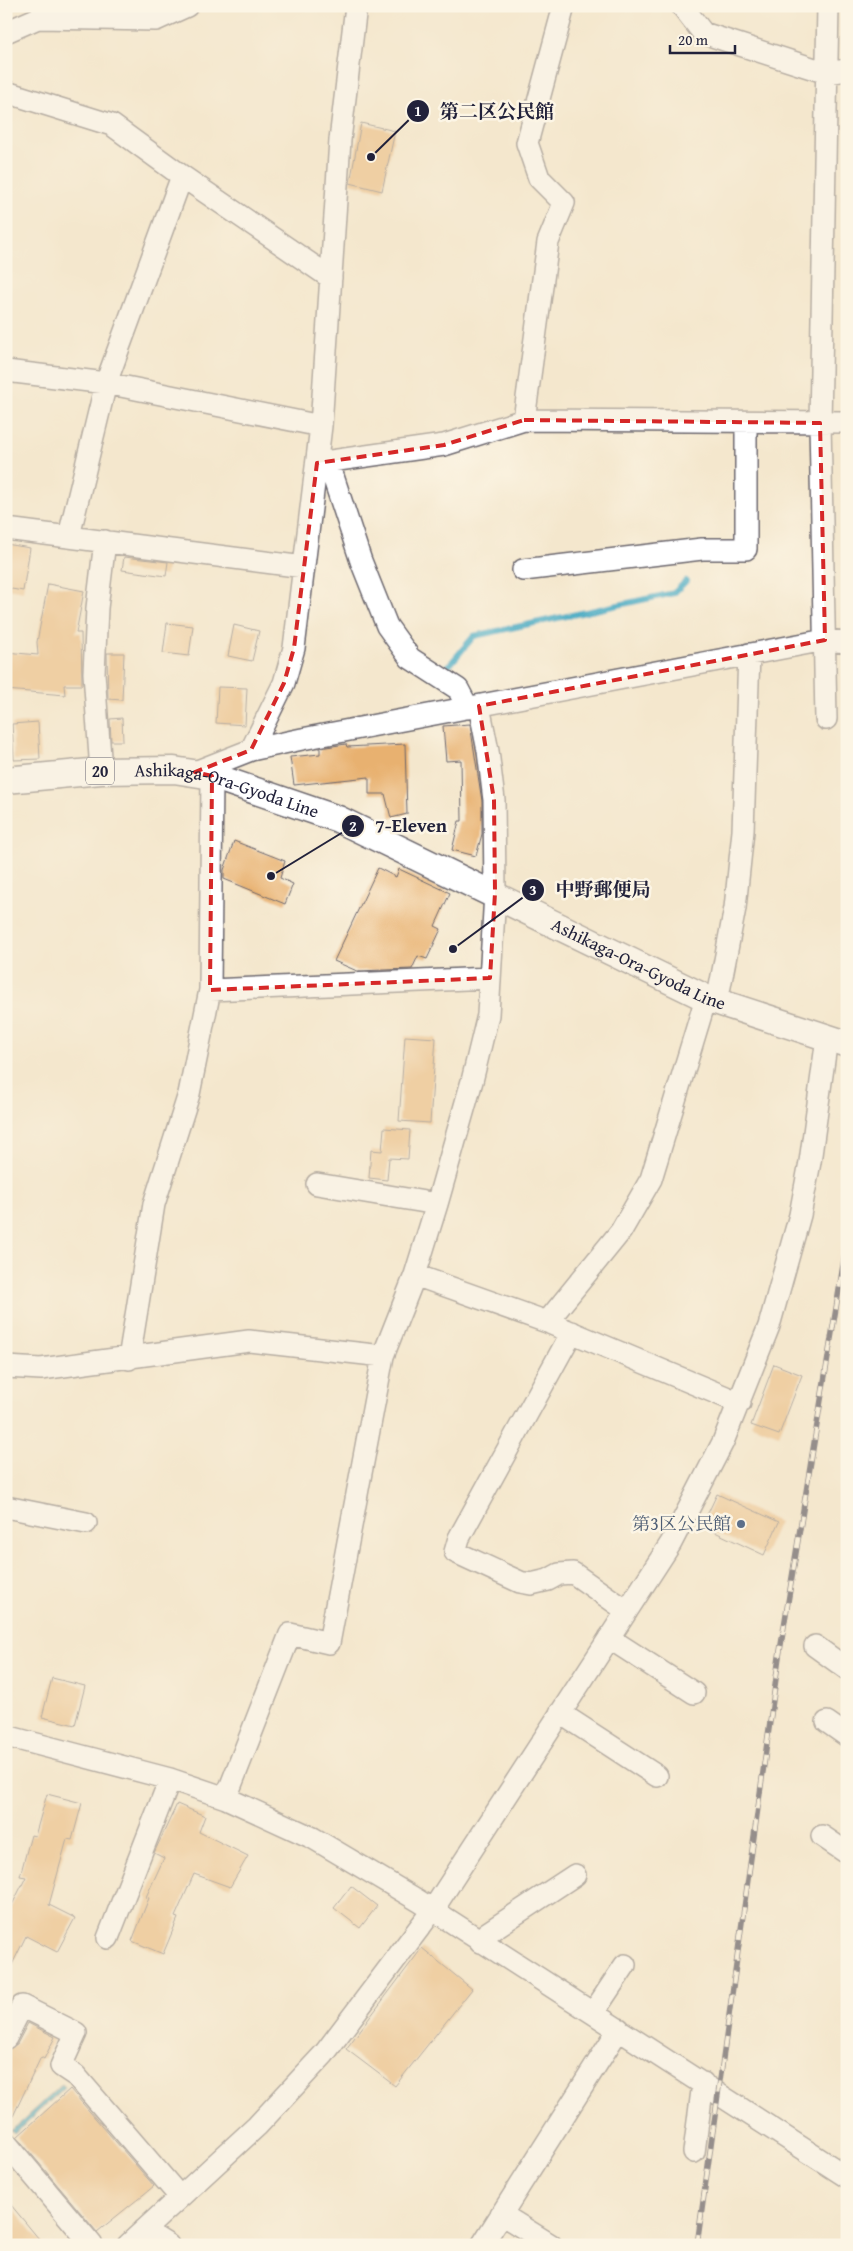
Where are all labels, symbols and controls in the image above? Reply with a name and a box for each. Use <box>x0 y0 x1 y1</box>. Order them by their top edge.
scale bar <box>670 22 736 54</box>
text: 20 m <box>678 29 709 50</box>
callout: 第二区公民館 <box>405 94 564 128</box>
text: 第二区公民館 <box>440 97 554 125</box>
text: 1 <box>414 100 422 121</box>
street label: Ashikaga-Ora-Gyoda Line <box>134 756 323 825</box>
road number: 20 <box>86 758 114 784</box>
callout: 7-Eleven <box>340 809 457 843</box>
text: 7-Eleven <box>375 811 448 839</box>
text: 2 <box>349 815 357 836</box>
callout: 中野郵便局 <box>520 873 660 907</box>
text: 中野郵便局 <box>555 875 651 903</box>
text: 3 <box>529 879 537 900</box>
street label: Ashikaga-Ora-Gyoda Line <box>547 911 729 1017</box>
place label: 第3区公民館 <box>632 1510 731 1537</box>
marker: 第3区公民館 <box>735 1518 747 1530</box>

